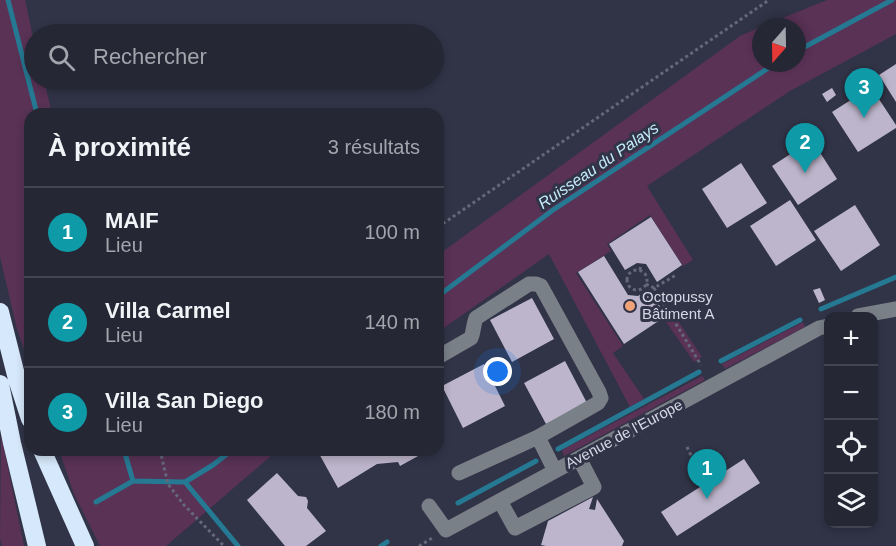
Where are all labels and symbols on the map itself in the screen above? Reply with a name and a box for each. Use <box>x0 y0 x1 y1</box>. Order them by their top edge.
north arrow <box>752 18 806 72</box>
pin: 3 <box>844 68 884 118</box>
water label: Ruisseau du Palays <box>535 119 662 212</box>
pin: 2 <box>786 124 824 173</box>
place label: Octopussy Bâtiment A <box>642 288 715 322</box>
marker: Octopussy Bâtiment A <box>623 299 637 313</box>
your location <box>483 357 512 386</box>
street label: Avenue de l'Europe <box>562 395 685 472</box>
pin: 1 <box>688 450 726 499</box>

